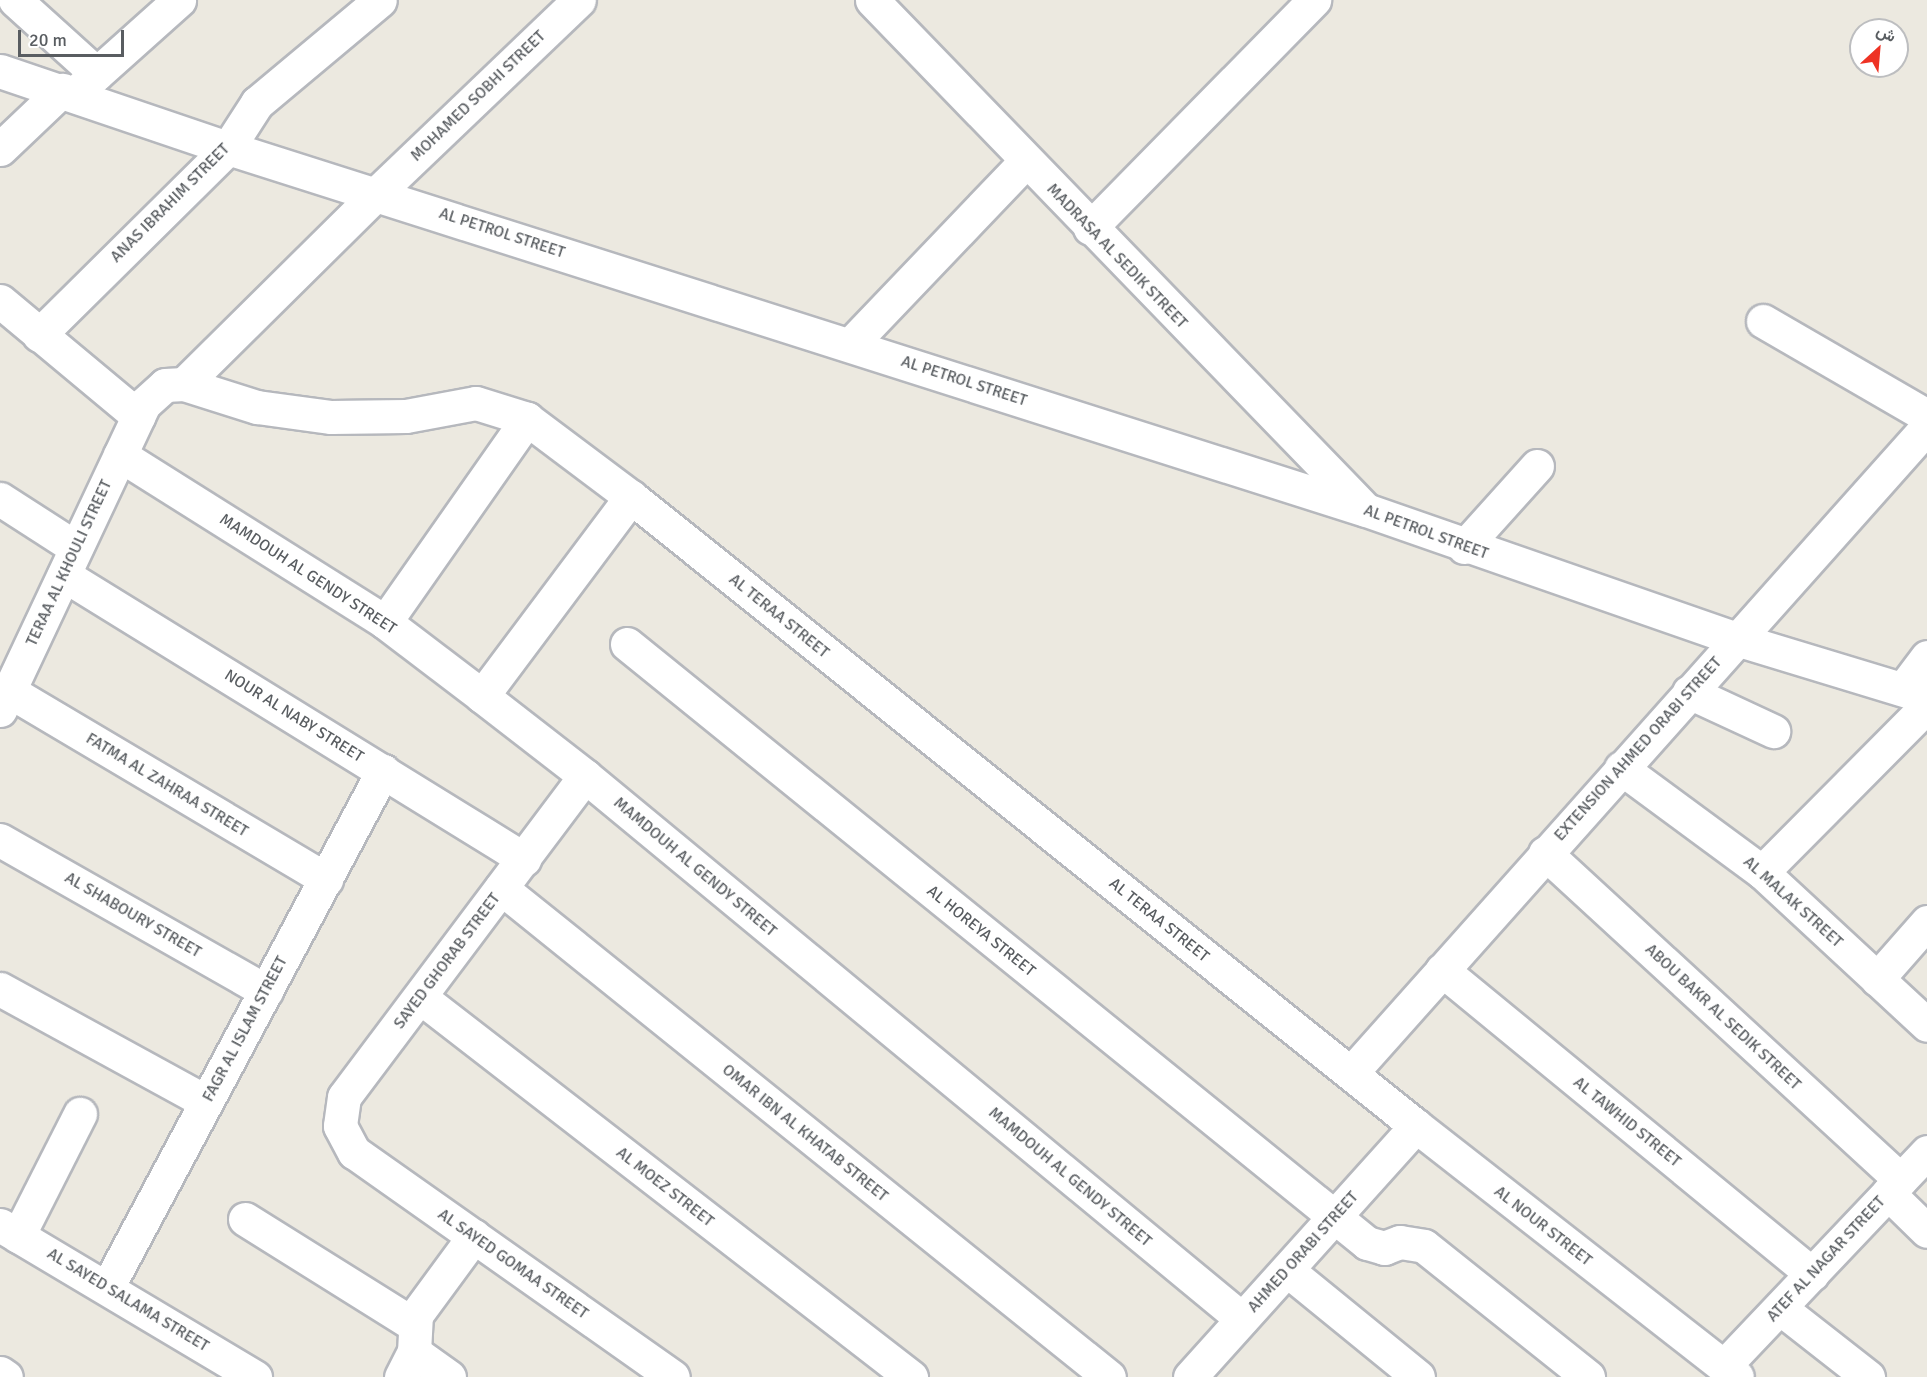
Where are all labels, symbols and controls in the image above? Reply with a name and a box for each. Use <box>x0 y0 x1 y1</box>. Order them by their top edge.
scale bar <box>21 18 128 56</box>
north arrow <box>1849 18 1909 78</box>
text: ش <box>1873 20 1899 47</box>
street label: MOHAMED SOBHI STREET <box>407 27 549 165</box>
text: 20 m <box>29 29 67 51</box>
street label: ANAS IBRAHIM STREET <box>106 139 234 267</box>
street label: MADRASA AL SEDIK STREET <box>1043 180 1191 332</box>
street label: AL PETROL STREET <box>437 204 567 262</box>
street label: AL PETROL STREET <box>899 352 1029 410</box>
street label: TERAA AL KHOULI STREET <box>22 477 116 649</box>
street label: AL PETROL STREET <box>1361 501 1491 563</box>
street label: MAMDOUH AL GENDY STREET <box>216 510 400 638</box>
street label: AL TERAA STREET <box>725 570 833 662</box>
street label: EXTENSION AHMED ORABI STREET <box>1550 653 1726 845</box>
street label: NOUR AL NABY STREET <box>221 665 367 767</box>
street label: FATMA AL ZAHRAA STREET <box>82 729 252 841</box>
street label: MAMDOUH AL GENDY STREET <box>610 793 780 941</box>
street label: AL MALAK STREET <box>1739 852 1847 952</box>
street label: AL SHABOURY STREET <box>61 868 205 962</box>
street label: AL TERAA STREET <box>1105 874 1213 966</box>
street label: AL HOREYA STREET <box>923 881 1039 981</box>
street label: SAYED GHORAB STREET <box>390 889 504 1033</box>
street label: ABOU BAKR AL SEDIK STREET <box>1641 940 1805 1094</box>
street label: FAGR AL ISLAM STREET <box>199 953 291 1105</box>
street label: OMAR IBN AL KHATAB STREET <box>718 1060 892 1206</box>
street label: AL TAWHID STREET <box>1569 1073 1685 1171</box>
street label: MAMDOUH AL GENDY STREET <box>985 1103 1155 1251</box>
street label: AL MOEZ STREET <box>612 1143 718 1231</box>
street label: AL NOUR STREET <box>1490 1182 1596 1270</box>
street label: AHMED ORABI STREET <box>1244 1188 1362 1316</box>
street label: ATEF AL NAGAR STREET <box>1763 1192 1889 1326</box>
street label: AL SAYED GOMAA STREET <box>434 1205 592 1323</box>
street label: AL SAYED SALAMA STREET <box>44 1244 212 1356</box>

